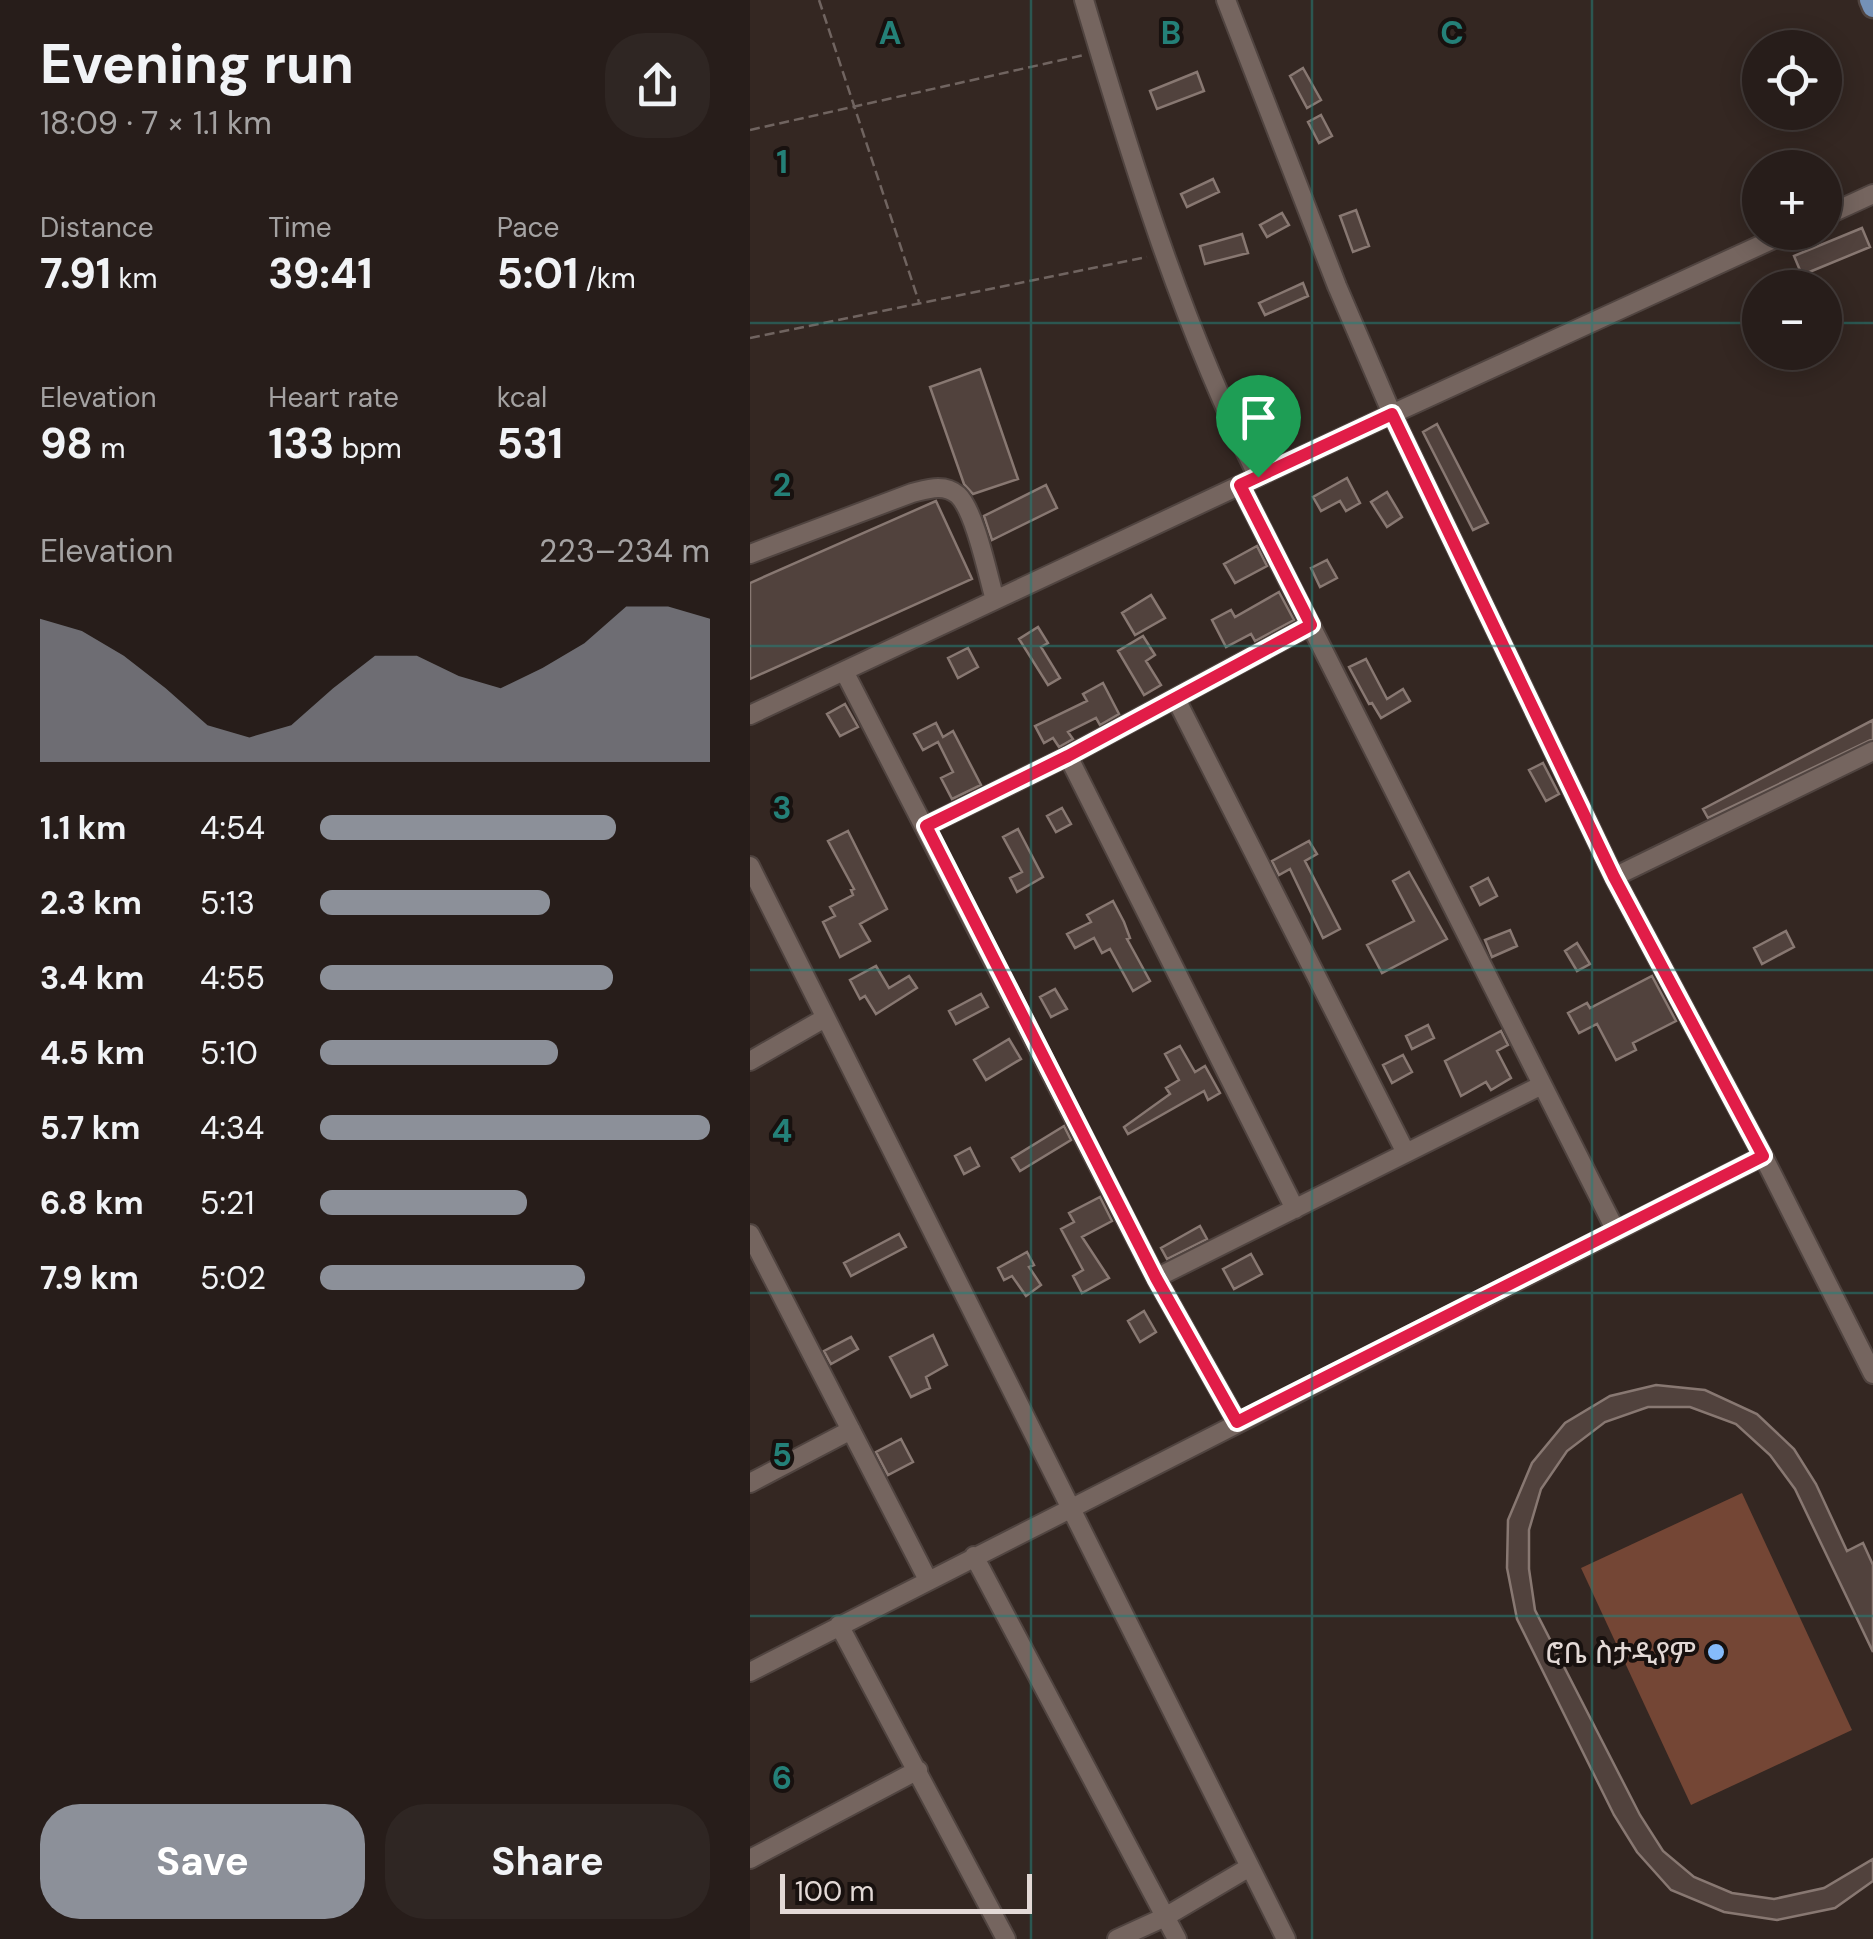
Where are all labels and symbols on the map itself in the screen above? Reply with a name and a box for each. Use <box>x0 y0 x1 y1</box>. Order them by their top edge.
text: A <box>879 12 901 54</box>
text: B <box>1161 12 1181 54</box>
text: C <box>1440 12 1464 54</box>
text: 1 <box>776 141 788 183</box>
pin <box>1216 375 1301 478</box>
text: 2 <box>773 464 791 506</box>
text: 3 <box>772 787 792 829</box>
text: 4 <box>772 1110 792 1152</box>
text: 5 <box>772 1434 792 1476</box>
place label: ሮቤ ስታዲየም <box>1545 1633 1696 1672</box>
marker: ሮቤ ስታዲየም <box>1705 1641 1727 1663</box>
text: 6 <box>772 1757 792 1799</box>
scale bar <box>780 1869 1032 1914</box>

